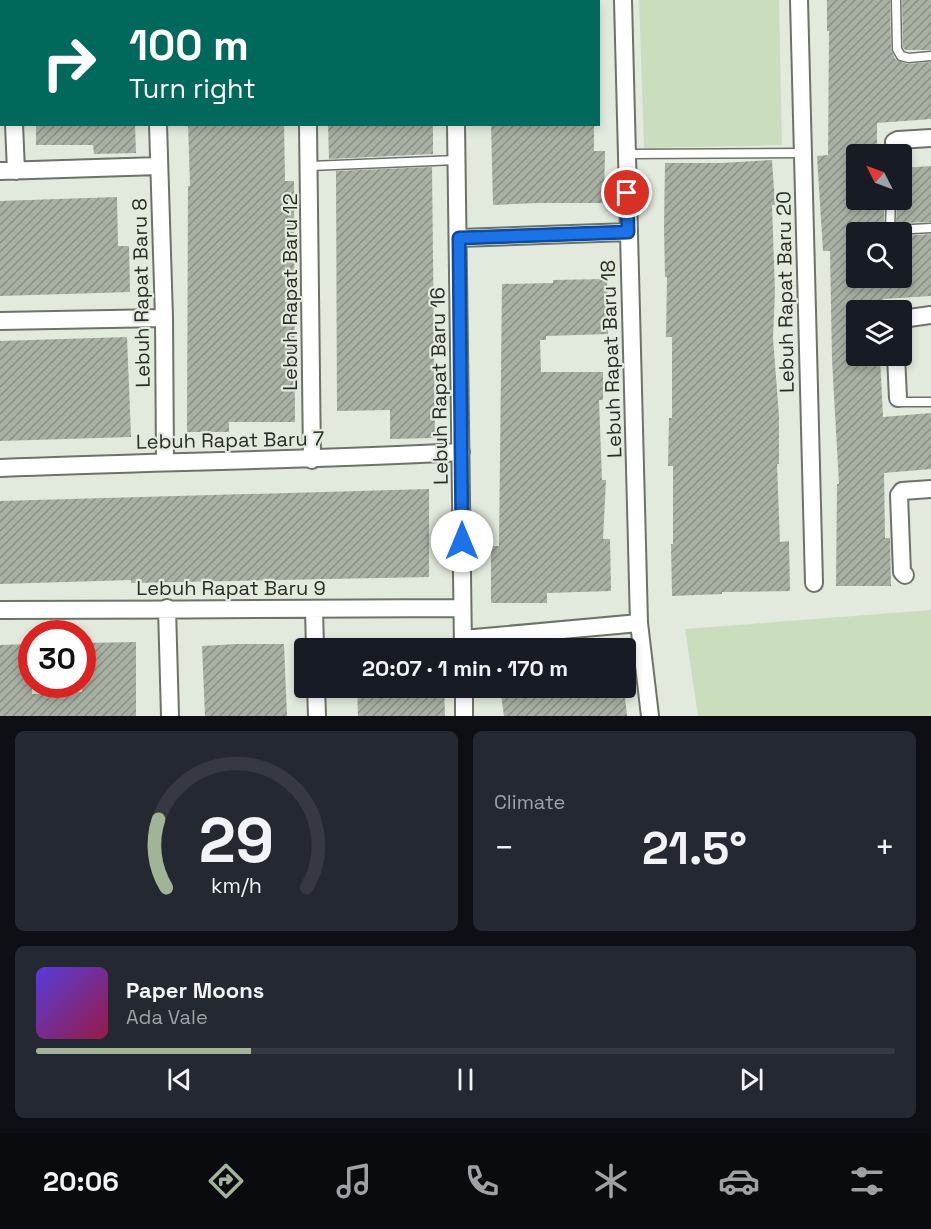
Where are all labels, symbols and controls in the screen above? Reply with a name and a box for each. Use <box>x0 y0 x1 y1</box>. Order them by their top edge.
text: 100 m <box>129 19 249 72</box>
icon: right <box>30 24 108 102</box>
text: Turn right <box>129 71 256 106</box>
north arrow <box>846 144 912 210</box>
map controls <box>846 144 912 366</box>
pin <box>601 167 652 218</box>
icon: arrive <box>610 176 643 209</box>
street label: Lebuh Rapat Baru 20 <box>770 191 800 393</box>
street label: Lebuh Rapat Baru 12 <box>277 193 303 391</box>
street label: Lebuh Rapat Baru 8 <box>126 198 156 388</box>
button: search <box>846 222 912 288</box>
street label: Lebuh Rapat Baru 18 <box>595 260 627 458</box>
street label: Lebuh Rapat Baru 16 <box>424 287 454 485</box>
button: layers <box>846 300 912 366</box>
street label: Lebuh Rapat Baru 7 <box>136 425 324 455</box>
position arrow <box>430 509 494 573</box>
street label: Lebuh Rapat Baru 9 <box>136 575 326 601</box>
speed limit sign: 30 <box>18 620 96 698</box>
text: 20:07 · 1 min · 170 m <box>362 654 568 682</box>
text: Climate <box>494 789 565 815</box>
text: 29 <box>199 801 274 880</box>
text: 21.5° <box>642 820 747 877</box>
text: − <box>494 827 514 869</box>
text: + <box>875 827 895 869</box>
text: km/h <box>211 872 262 899</box>
text: Paper Moons <box>126 976 264 1004</box>
text: Ada Vale <box>126 1004 208 1030</box>
icon: previous <box>163 1063 196 1096</box>
icon: pause <box>449 1063 482 1096</box>
icon: next <box>735 1063 768 1096</box>
icon: directions <box>205 1160 247 1202</box>
icon: music <box>333 1160 375 1202</box>
icon: phone <box>461 1160 503 1202</box>
icon: climate <box>590 1160 632 1202</box>
icon: car <box>718 1160 760 1202</box>
icon: filters <box>846 1160 888 1202</box>
text: 20:06 <box>43 1164 119 1199</box>

